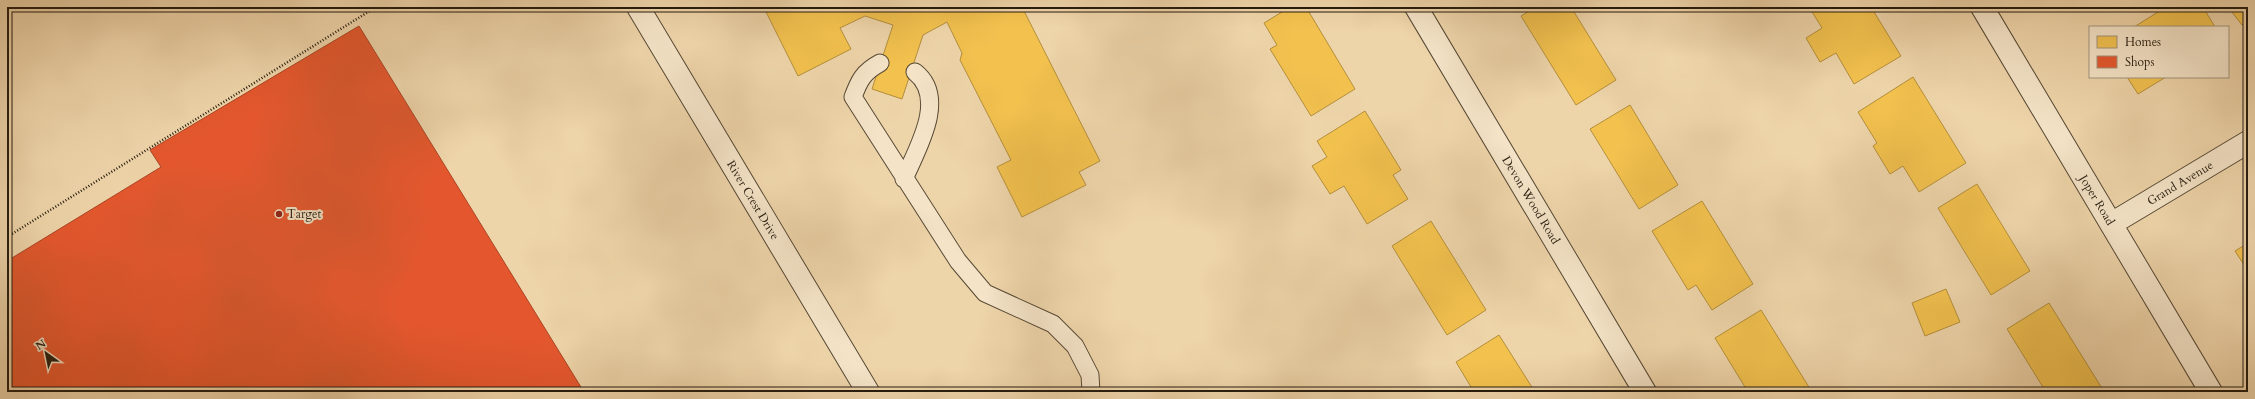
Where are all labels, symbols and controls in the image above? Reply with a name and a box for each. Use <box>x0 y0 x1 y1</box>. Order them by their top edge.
legend <box>2089 26 2229 78</box>
text: Homes <box>2125 34 2161 50</box>
text: Shops <box>2125 54 2154 70</box>
street label: Devon Wood Road <box>1498 153 1564 248</box>
street label: River Crest Drive <box>723 157 783 243</box>
street label: Grand Avenue <box>2144 157 2216 209</box>
street label: Joper Road <box>2075 170 2119 229</box>
place label: Target <box>287 206 322 222</box>
marker: Target <box>274 209 284 219</box>
north arrow <box>26 333 66 373</box>
text: N <box>33 336 49 354</box>

